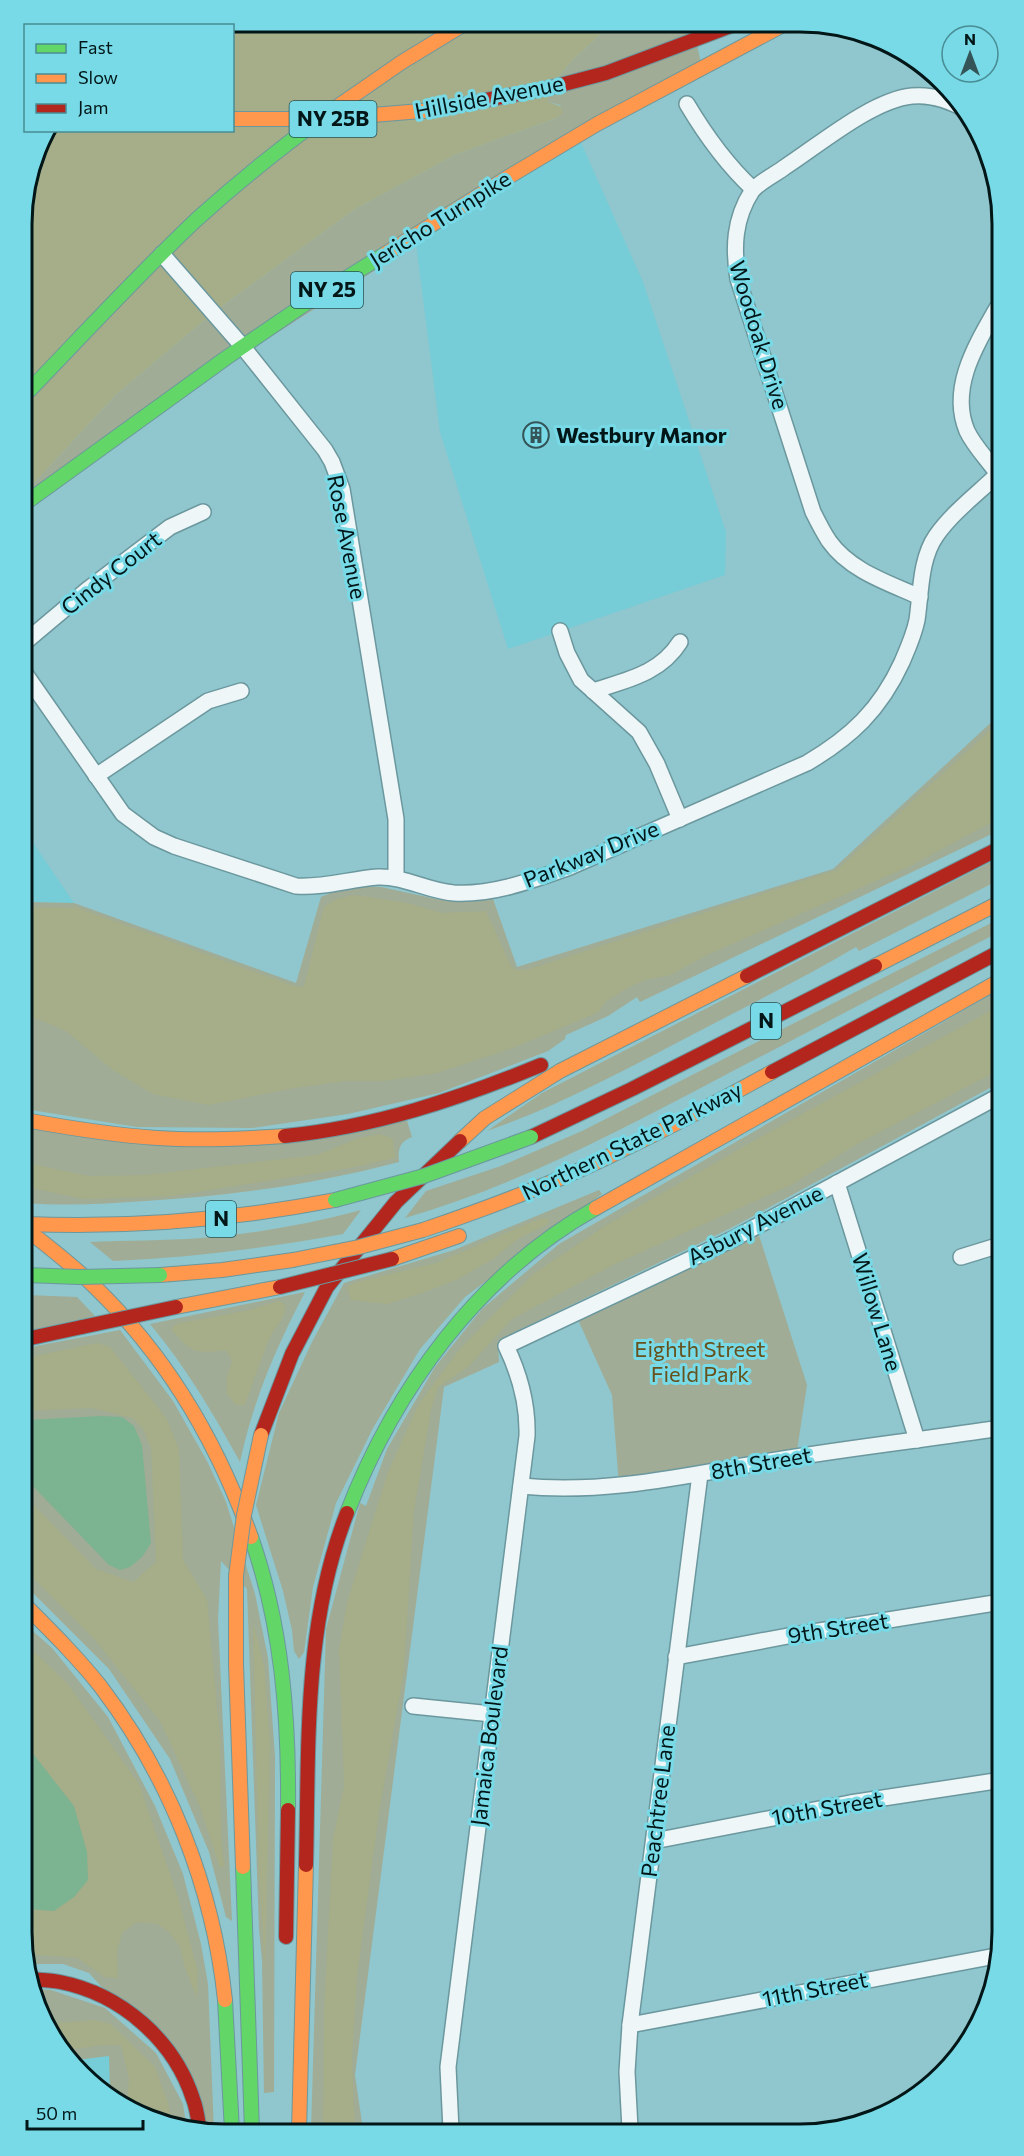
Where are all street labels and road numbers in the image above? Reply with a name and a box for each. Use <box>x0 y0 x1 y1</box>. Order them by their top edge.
street label: Hillside Avenue <box>412 69 566 124</box>
road number: NY 25B <box>290 101 376 137</box>
street label: Jericho Turnpike <box>364 164 515 273</box>
street label: Woodoak Drive <box>724 257 795 412</box>
road number: NY 25 <box>291 272 363 308</box>
street label: Rose Avenue <box>322 472 373 601</box>
street label: Cindy Court <box>55 525 166 620</box>
street label: Parkway Drive <box>519 814 662 893</box>
road number: N <box>751 1003 781 1039</box>
street label: Northern State Parkway <box>517 1076 746 1206</box>
street label: Asbury Avenue <box>683 1179 827 1270</box>
road number: N <box>206 1201 236 1237</box>
street label: Willow Lane <box>847 1249 908 1374</box>
street label: 8th Street <box>709 1440 813 1485</box>
street label: 9th Street <box>786 1606 890 1649</box>
street label: Jamaica Boulevard <box>464 1644 513 1827</box>
street label: Peachtree Lane <box>635 1723 680 1879</box>
street label: 10th Street <box>770 1785 884 1831</box>
street label: 11th Street <box>760 1965 870 2012</box>

